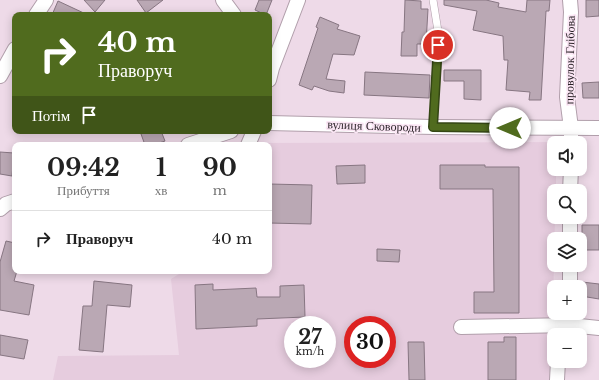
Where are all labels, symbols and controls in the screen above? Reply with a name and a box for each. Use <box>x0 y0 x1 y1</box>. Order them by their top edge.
street label: провулок Глібова <box>561 15 578 104</box>
text: 40 m <box>98 25 176 60</box>
icon: right <box>32 28 84 80</box>
pin <box>421 28 455 62</box>
icon: arrive <box>427 34 449 56</box>
text: Праворуч <box>98 60 172 82</box>
icon: arrive <box>78 104 100 126</box>
text: Потім <box>32 106 70 125</box>
position arrow <box>489 107 531 149</box>
street label: вулиця Сковороди <box>327 116 422 135</box>
map controls <box>547 136 587 368</box>
button: sound <box>547 136 587 176</box>
text: 09:42 <box>47 153 120 182</box>
text: 1 <box>156 153 166 182</box>
text: 90 <box>203 153 237 182</box>
text: Прибуття <box>57 182 110 199</box>
text: хв <box>155 182 168 199</box>
text: m <box>213 182 227 199</box>
button: search <box>547 184 587 224</box>
icon: right <box>32 228 54 250</box>
text: Праворуч <box>66 229 133 248</box>
text: 40 m <box>212 229 252 248</box>
button: layers <box>547 232 587 272</box>
button: + <box>547 280 587 320</box>
speed limit sign: 30 <box>344 316 396 368</box>
text: 27 <box>298 325 322 349</box>
button: − <box>547 328 587 368</box>
text: km/h <box>296 345 324 358</box>

